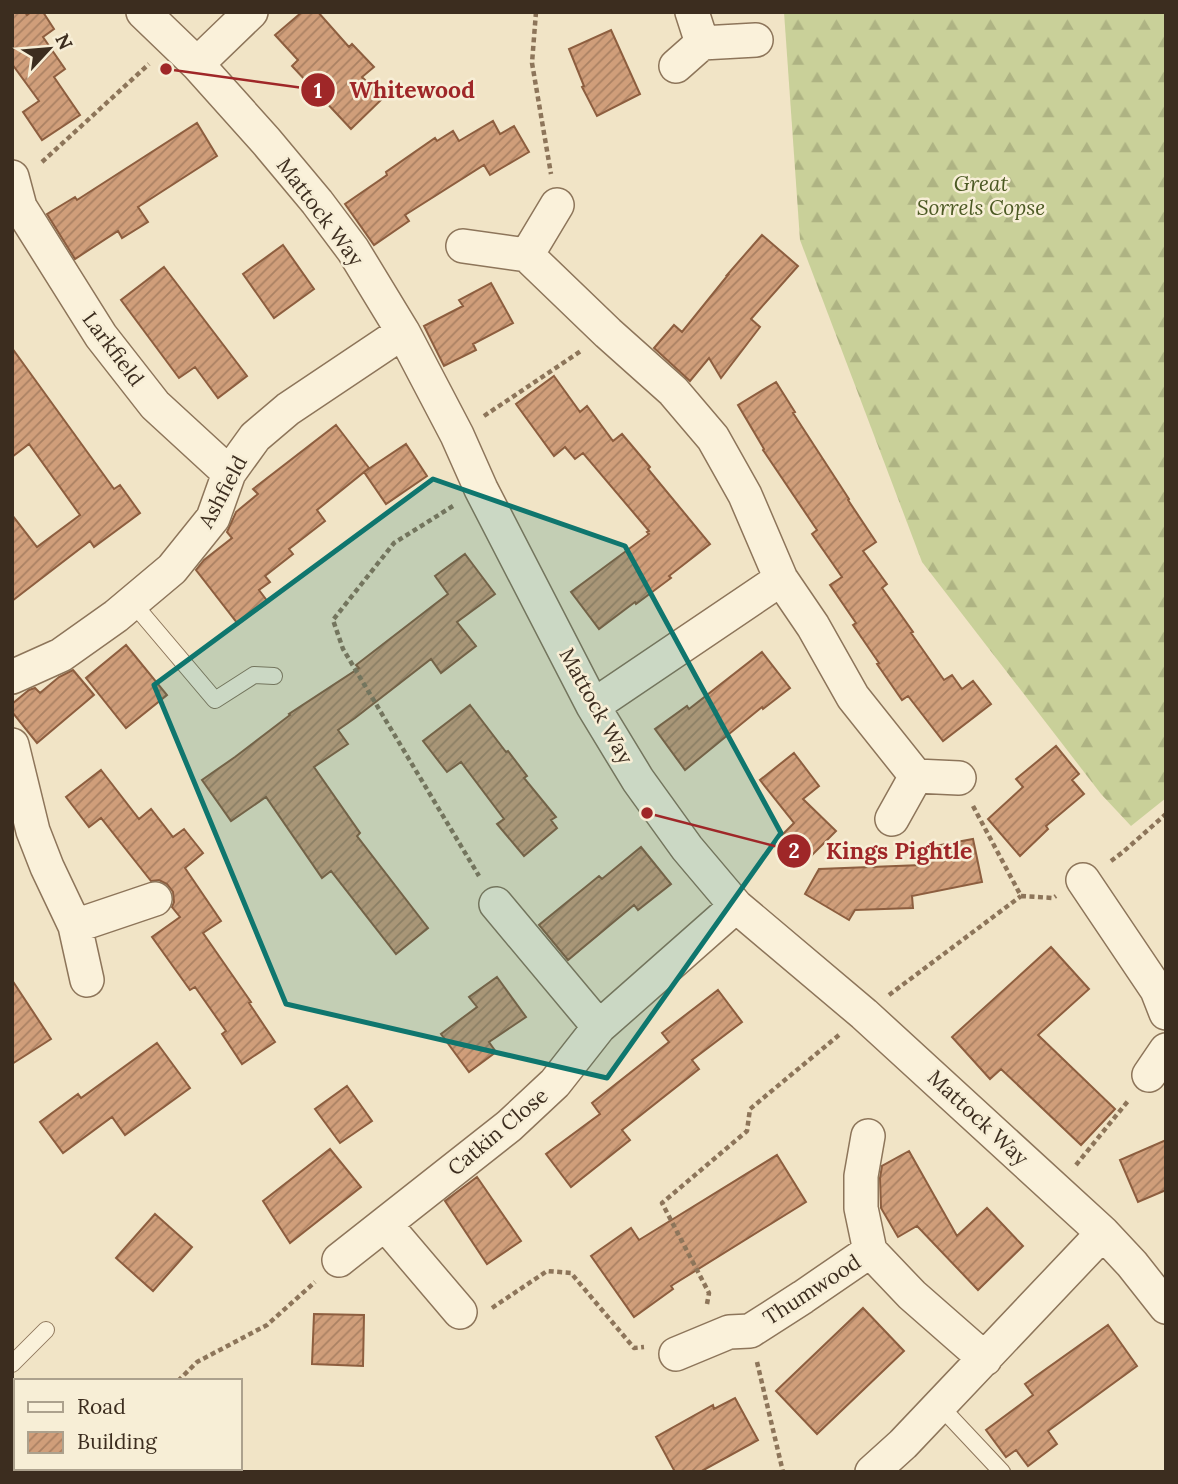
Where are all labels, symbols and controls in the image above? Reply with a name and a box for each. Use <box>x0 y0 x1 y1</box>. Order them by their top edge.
north arrow <box>14 14 84 84</box>
text: N <box>50 30 78 54</box>
callout: Whitewood <box>301 68 489 112</box>
text: Whitewood <box>349 75 475 104</box>
text: 1 <box>314 77 322 104</box>
street label: Mattock Way <box>271 152 370 271</box>
park label: Great Sorrels Copse <box>917 170 1045 221</box>
street label: Larkfield <box>77 306 150 391</box>
street label: Ashfield <box>192 451 253 534</box>
street label: Mattock Way <box>553 643 639 768</box>
callout: Kings Pightle <box>777 829 986 873</box>
text: Kings Pightle <box>826 836 972 865</box>
text: 2 <box>788 837 800 864</box>
street label: Mattock Way <box>922 1064 1035 1171</box>
street label: Catkin Close <box>442 1082 553 1181</box>
street label: Thumwood <box>758 1248 866 1331</box>
legend <box>14 1379 242 1470</box>
text: Road <box>77 1393 126 1420</box>
text: Building <box>77 1428 157 1455</box>

